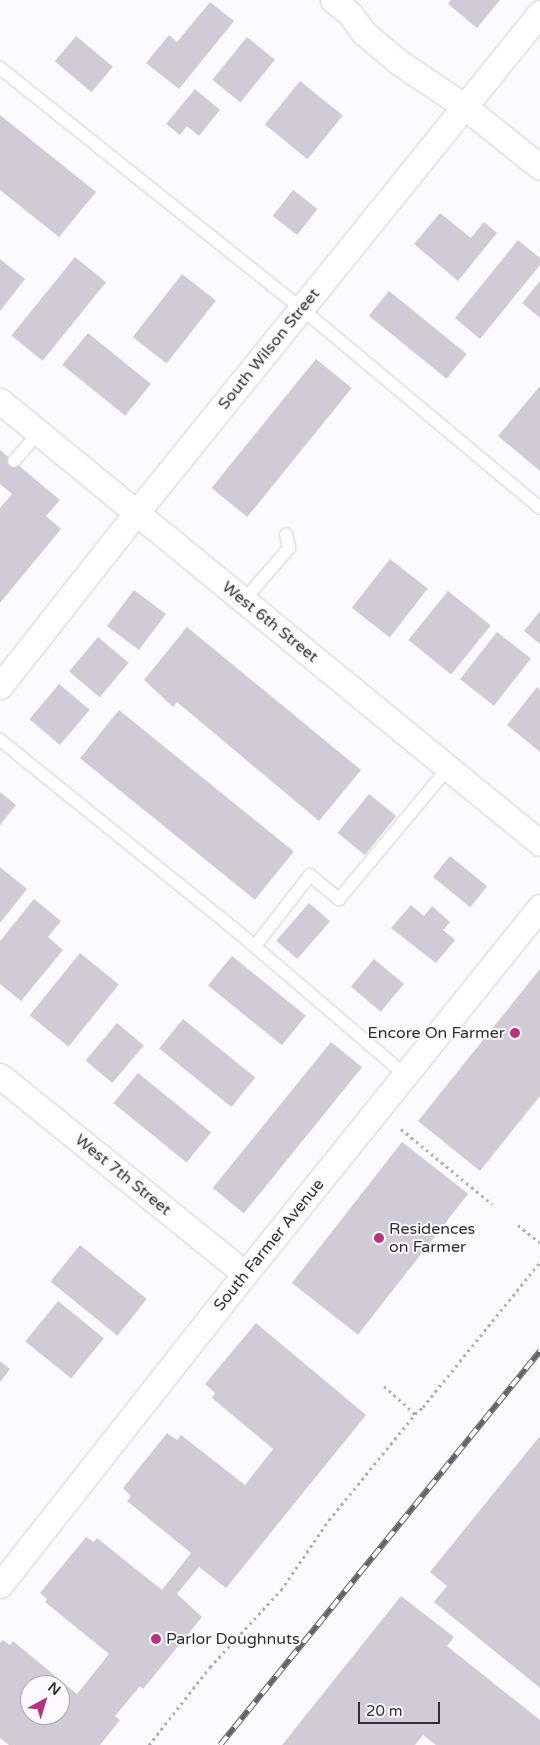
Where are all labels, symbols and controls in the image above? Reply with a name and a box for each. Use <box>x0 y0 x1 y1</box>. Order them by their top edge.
street label: South Wilson Street <box>214 285 324 413</box>
street label: West 6th Street <box>218 577 322 667</box>
place label: Encore On Farmer <box>368 1023 505 1043</box>
marker: Encore On Farmer <box>509 1027 521 1039</box>
street label: West 7th Street <box>71 1130 175 1220</box>
street label: South Farmer Avenue <box>210 1175 328 1315</box>
place label: Residences on Farmer <box>389 1219 475 1257</box>
marker: Residences on Farmer <box>373 1232 385 1244</box>
place label: Parlor Doughnuts <box>166 1629 300 1649</box>
marker: Parlor Doughnuts <box>150 1633 162 1645</box>
north arrow <box>20 1675 70 1725</box>
text: N <box>44 1679 64 1699</box>
scale bar <box>360 1692 442 1724</box>
text: 20 m <box>366 1702 403 1720</box>

